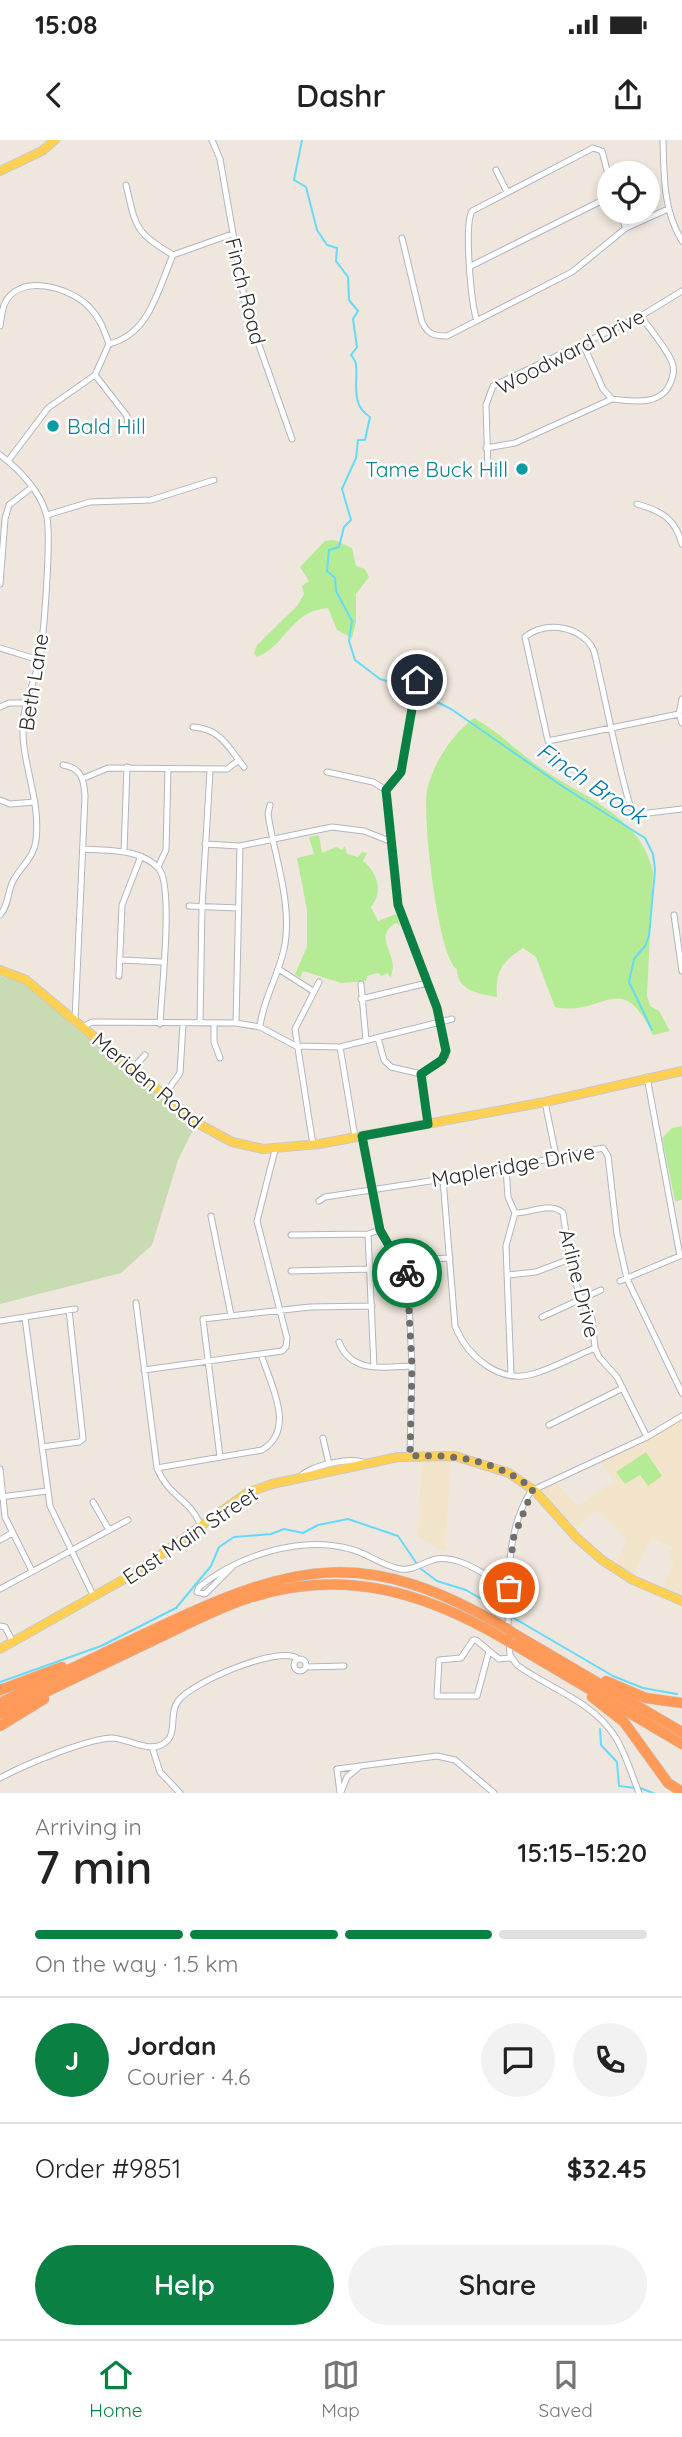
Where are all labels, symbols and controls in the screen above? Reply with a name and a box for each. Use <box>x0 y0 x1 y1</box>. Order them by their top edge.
text: 15:08 <box>35 8 97 41</box>
text: Dashr <box>296 75 386 115</box>
icon: back <box>35 76 73 114</box>
icon: share <box>609 76 647 114</box>
map controls <box>597 161 660 224</box>
button: locate <box>597 161 660 224</box>
street label: Finch Road <box>220 235 272 347</box>
street label: Woodward Drive <box>491 302 649 400</box>
place label: Bald Hill <box>67 413 146 439</box>
marker: Bald Hill <box>45 418 61 434</box>
place label: Tame Buck Hill <box>365 456 508 482</box>
marker: Tame Buck Hill <box>514 461 530 477</box>
street label: Beth Lane <box>12 631 54 733</box>
pin <box>387 650 447 710</box>
icon: home <box>398 661 436 699</box>
water label: Finch Brook <box>532 736 654 831</box>
street label: Meriden Road <box>87 1026 209 1134</box>
street label: Mapleridge Drive <box>429 1138 597 1192</box>
street label: Arline Drive <box>554 1226 606 1340</box>
courier <box>372 1238 442 1308</box>
icon: bike <box>388 1254 426 1292</box>
street label: East Main Street <box>118 1480 262 1590</box>
pin <box>479 1558 539 1618</box>
icon: bag <box>490 1569 528 1607</box>
text: Arriving in <box>35 1812 142 1841</box>
text: 15:15–15:20 <box>518 1836 647 1869</box>
text: 7 min <box>35 1838 152 1896</box>
text: On the way · 1.5 km <box>35 1949 239 1978</box>
button: chat <box>481 2023 555 2097</box>
button: phone <box>573 2023 647 2097</box>
text: Jordan <box>127 2029 216 2062</box>
text: J <box>65 2044 79 2077</box>
text: Courier · 4.6 <box>127 2062 250 2091</box>
text: Order #9851 <box>35 2152 181 2185</box>
text: $32.45 <box>567 2152 647 2185</box>
button: Help <box>35 2245 334 2325</box>
button: Share <box>348 2245 647 2325</box>
tab: Home <box>89 2356 143 2422</box>
tab: Map <box>321 2356 360 2422</box>
tab: Saved <box>539 2356 593 2422</box>

